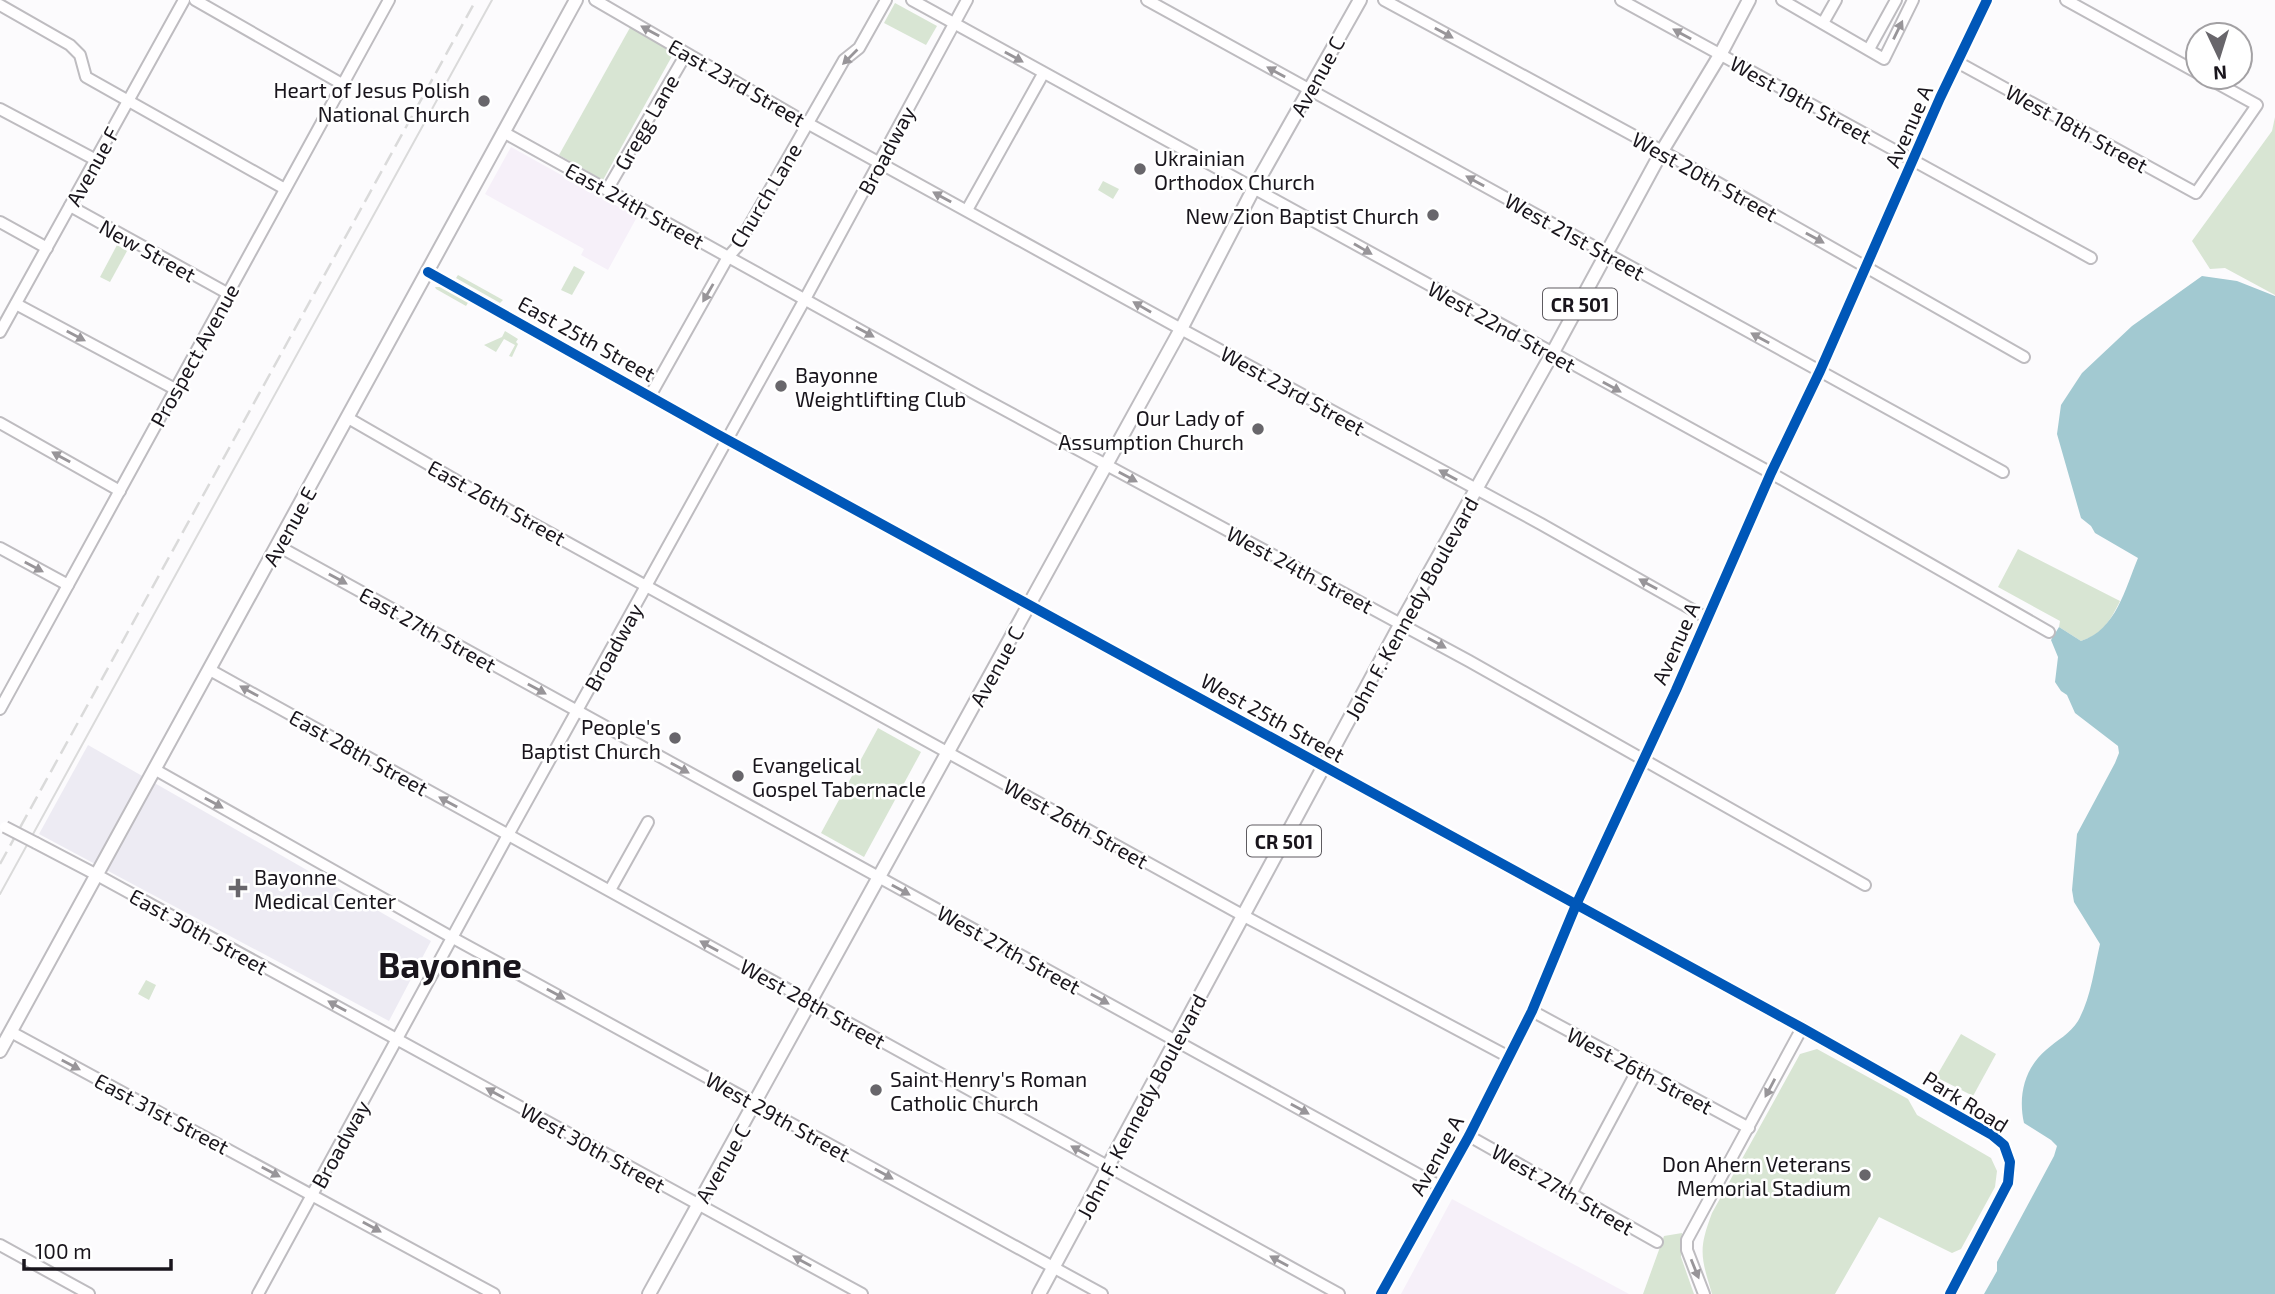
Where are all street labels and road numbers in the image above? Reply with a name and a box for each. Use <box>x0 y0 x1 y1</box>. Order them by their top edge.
street label: Avenue C <box>1285 32 1349 120</box>
street label: East 23rd Street <box>664 33 810 131</box>
street label: West 19th Street <box>1726 50 1876 148</box>
street label: Gregg Lane <box>609 70 683 174</box>
street label: West 18th Street <box>2002 79 2152 177</box>
street label: Avenue A <box>1879 81 1937 171</box>
street label: Broadway <box>852 102 920 198</box>
street label: Avenue F <box>60 122 124 210</box>
street label: West 20th Street <box>1628 126 1782 226</box>
street label: Church Lane <box>724 138 806 252</box>
street label: East 24th Street <box>561 157 709 253</box>
street label: West 21st Street <box>1501 187 1649 285</box>
street label: New Street <box>96 213 200 287</box>
street label: West 22nd Street <box>1424 275 1580 377</box>
street label: Prospect Avenue <box>144 279 244 431</box>
road number: CR 501 <box>1543 288 1617 320</box>
street label: East 25th Street <box>514 290 660 386</box>
street label: West 23rd Street <box>1217 340 1369 440</box>
street label: East 26th Street <box>424 454 570 550</box>
street label: Avenue E <box>257 482 321 570</box>
street label: John F. Kennedy Boulevard <box>1339 492 1483 724</box>
street label: West 24th Street <box>1223 520 1377 618</box>
street label: East 27th Street <box>355 581 501 677</box>
street label: Avenue A <box>1646 598 1704 688</box>
street label: Broadway <box>579 599 647 695</box>
street label: Avenue C <box>964 622 1028 710</box>
street label: West 25th Street <box>1197 667 1349 767</box>
street label: East 28th Street <box>285 704 433 800</box>
street label: West 26th Street <box>999 773 1153 873</box>
road number: CR 501 <box>1247 826 1321 856</box>
street label: East 30th Street <box>125 883 273 979</box>
street label: West 27th Street <box>933 899 1085 999</box>
street label: West 28th Street <box>736 953 890 1053</box>
street label: John F. Kennedy Boulevard <box>1071 989 1211 1223</box>
street label: West 26th Street <box>1563 1021 1717 1119</box>
street label: Park Road <box>1919 1065 2013 1137</box>
street label: West 29th Street <box>701 1066 855 1166</box>
street label: East 31st Street <box>91 1067 233 1159</box>
street label: Broadway <box>306 1096 374 1192</box>
street label: West 30th Street <box>516 1097 670 1197</box>
street label: Avenue A <box>1404 1111 1468 1199</box>
street label: Avenue C <box>689 1119 755 1207</box>
street label: West 27th Street <box>1487 1138 1639 1240</box>

